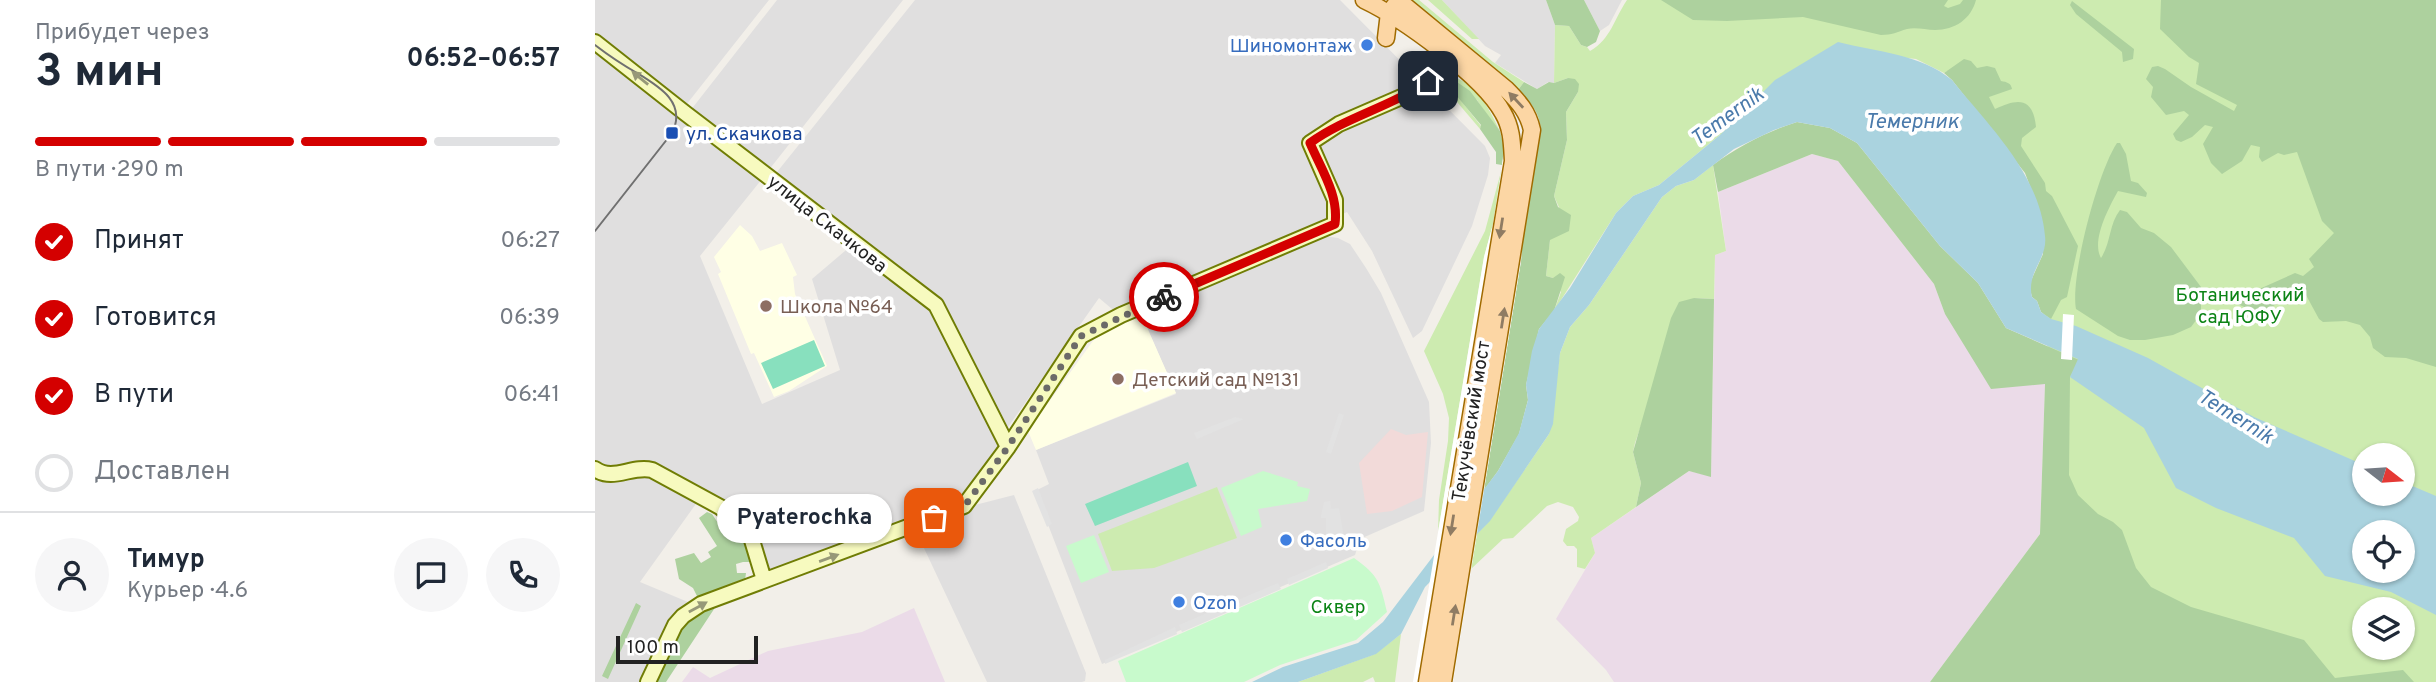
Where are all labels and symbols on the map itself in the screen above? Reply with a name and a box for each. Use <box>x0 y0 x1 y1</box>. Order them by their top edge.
place label: Шиномонтаж <box>1230 35 1353 59</box>
marker: Шиномонтаж <box>1359 37 1375 53</box>
pin <box>1398 51 1458 111</box>
one-way arrow <box>631 70 649 85</box>
water label: Temernik <box>1686 81 1770 153</box>
one-way arrow <box>1508 91 1524 109</box>
water label: Темерник <box>1865 109 1960 136</box>
place label: ул. Скачкова <box>686 123 802 147</box>
marker: ул. Скачкова <box>664 125 680 141</box>
street label: улица Скачкова <box>762 170 891 279</box>
one-way arrow <box>1495 217 1506 239</box>
courier <box>1129 262 1199 332</box>
park label: Ботанический сад ЮФУ <box>2176 284 2304 330</box>
place label: Школа №64 <box>780 296 893 320</box>
marker: Школа №64 <box>758 298 774 314</box>
one-way arrow <box>1498 307 1509 329</box>
street label: Текучёвский мост <box>1447 339 1497 503</box>
place label: Детский сад №131 <box>1132 369 1299 393</box>
marker: Детский сад №131 <box>1110 371 1126 387</box>
water label: Temernik <box>2192 384 2278 451</box>
north arrow <box>2352 443 2415 506</box>
pin <box>904 488 964 548</box>
callout: Pyaterochka <box>717 494 892 542</box>
one-way arrow <box>1446 514 1457 536</box>
place label: Фасоль <box>1300 530 1367 554</box>
marker: Фасоль <box>1278 532 1294 548</box>
one-way arrow <box>818 552 839 563</box>
place label: Ozon <box>1193 592 1237 616</box>
marker: Ozon <box>1171 594 1187 610</box>
park label: Сквер <box>1311 596 1365 620</box>
one-way arrow <box>688 601 708 613</box>
one-way arrow <box>1449 604 1460 626</box>
scale bar <box>616 633 758 665</box>

